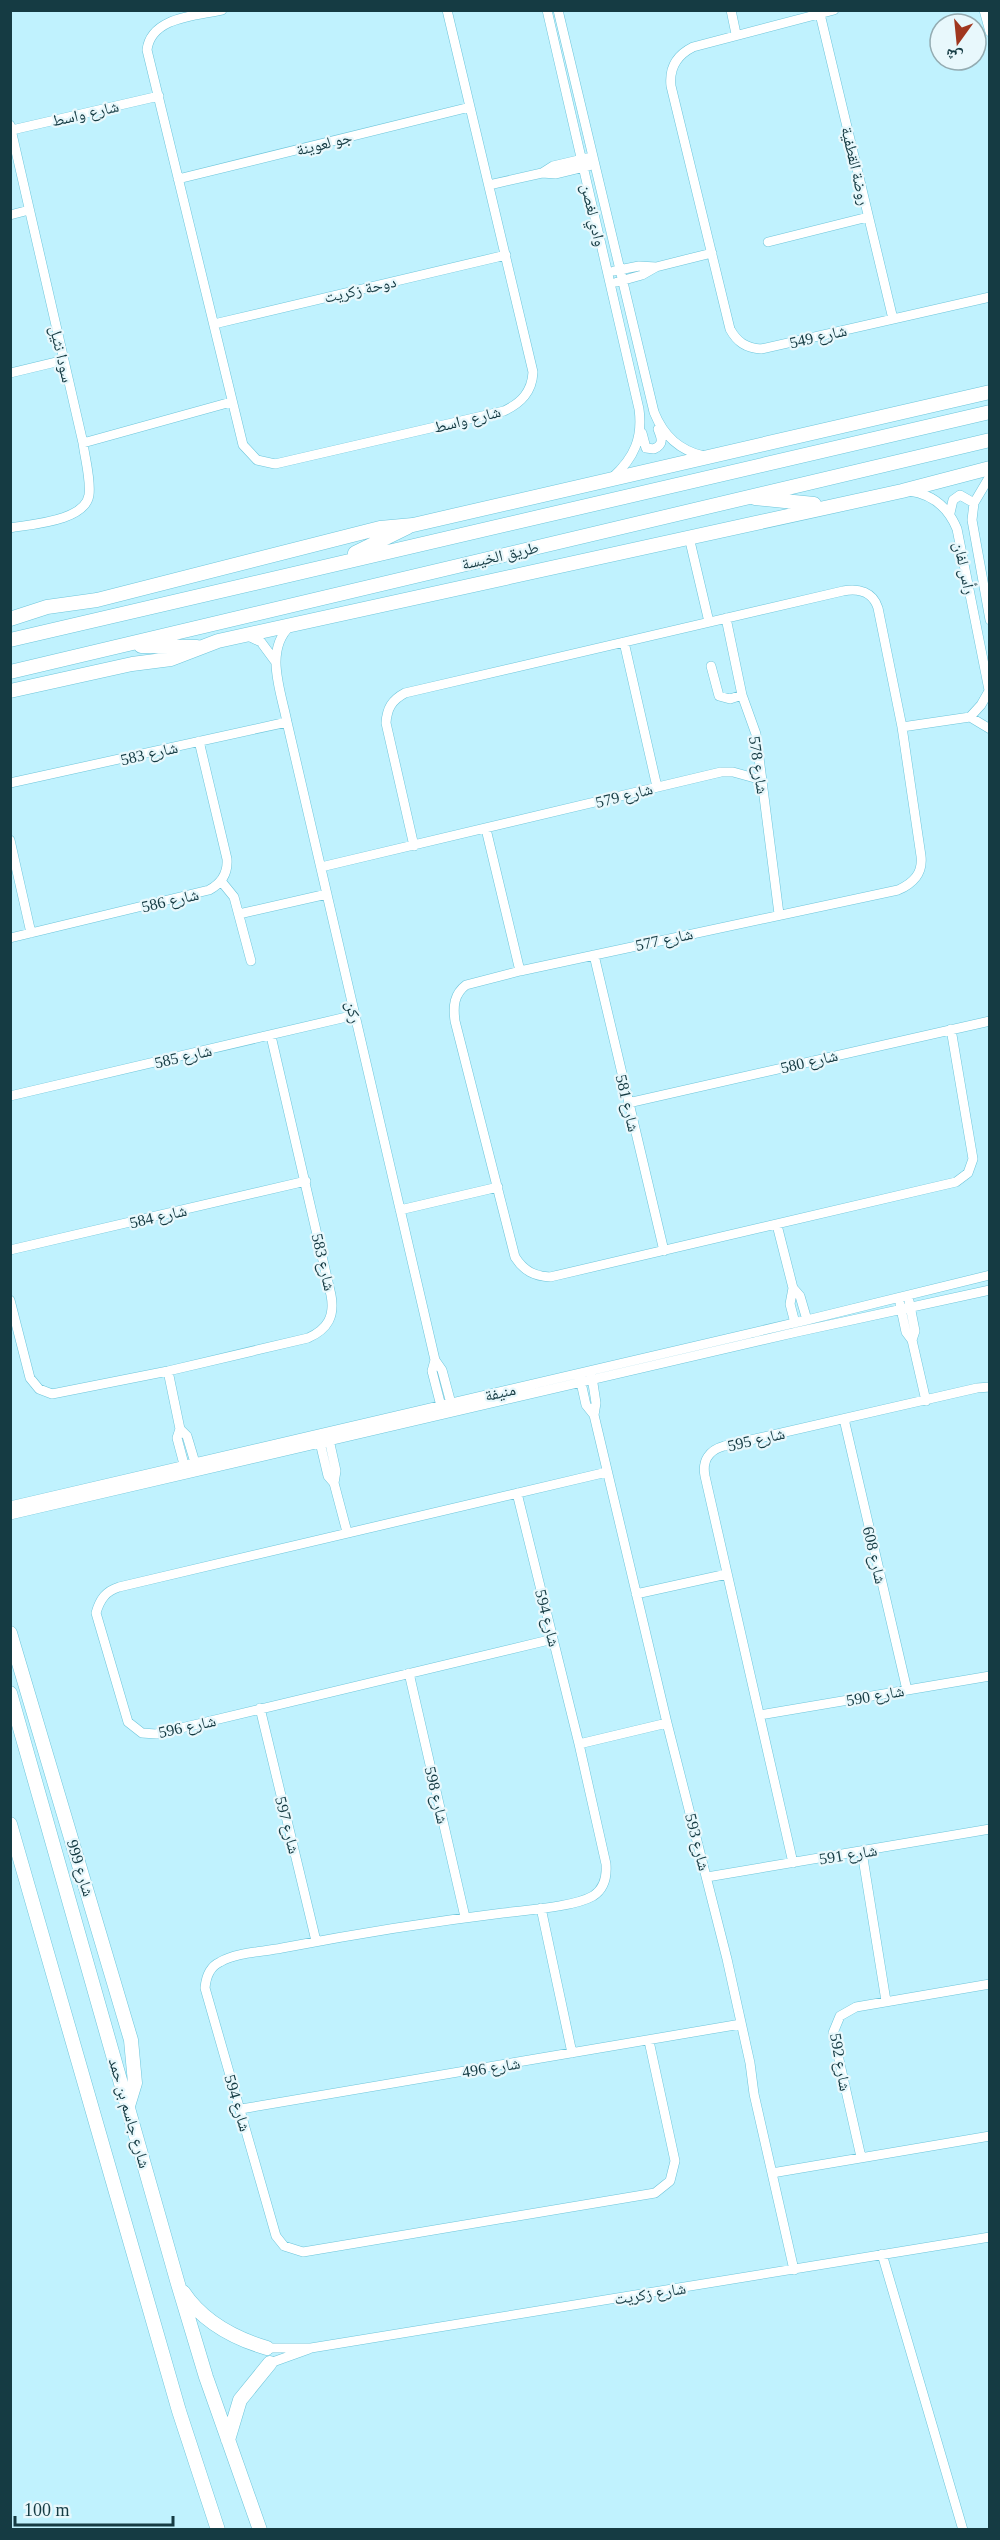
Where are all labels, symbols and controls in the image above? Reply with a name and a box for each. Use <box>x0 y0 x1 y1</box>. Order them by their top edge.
north arrow <box>928 12 988 72</box>
text: ش <box>944 45 965 66</box>
street label: شارع واسط <box>50 97 121 131</box>
street label: روضة القطفية <box>837 125 873 207</box>
street label: جو لعوينة <box>295 128 354 160</box>
street label: وادي لغصن <box>574 182 609 249</box>
street label: دوحة زكريت <box>322 273 398 307</box>
street label: شارع 549 <box>788 322 849 353</box>
street label: سودا نثيل <box>45 324 76 385</box>
street label: شارع واسط <box>432 403 503 438</box>
street label: طريق الخيسة <box>460 538 541 575</box>
street label: رأس لفان <box>949 540 979 596</box>
street label: شارع 578 <box>744 735 771 795</box>
street label: شارع 583 <box>119 739 180 770</box>
street label: شارع 579 <box>594 780 655 813</box>
street label: شارع 586 <box>140 886 201 917</box>
street label: شارع 577 <box>634 925 695 956</box>
street label: ركن <box>341 999 364 1025</box>
street label: شارع 585 <box>153 1042 214 1073</box>
street label: شارع 580 <box>779 1047 840 1078</box>
street label: شارع 581 <box>611 1073 642 1134</box>
street label: شارع 584 <box>128 1202 189 1233</box>
street label: شارع 583 <box>307 1232 338 1293</box>
street label: منيفة <box>483 1381 517 1405</box>
street label: شارع 595 <box>726 1425 787 1456</box>
street label: شارع 608 <box>858 1525 889 1586</box>
street label: شارع 594 <box>530 1588 563 1649</box>
street label: شارع 590 <box>845 1682 906 1711</box>
street label: شارع 596 <box>157 1712 218 1743</box>
street label: شارع 598 <box>420 1765 451 1826</box>
street label: شارع 597 <box>270 1795 303 1856</box>
street label: شارع 593 <box>680 1812 713 1873</box>
street label: شارع 999 <box>62 1838 97 1899</box>
street label: شارع 591 <box>818 1842 879 1869</box>
street label: شارع 592 <box>825 2032 854 2093</box>
street label: شارع 496 <box>461 2055 522 2082</box>
street label: شارع جاسم بن حمد <box>104 2056 153 2171</box>
street label: شارع 594 <box>219 2073 254 2134</box>
street label: شارع زكريت <box>613 2279 687 2310</box>
scale bar <box>15 2489 172 2527</box>
text: 100 m <box>24 2500 70 2520</box>

